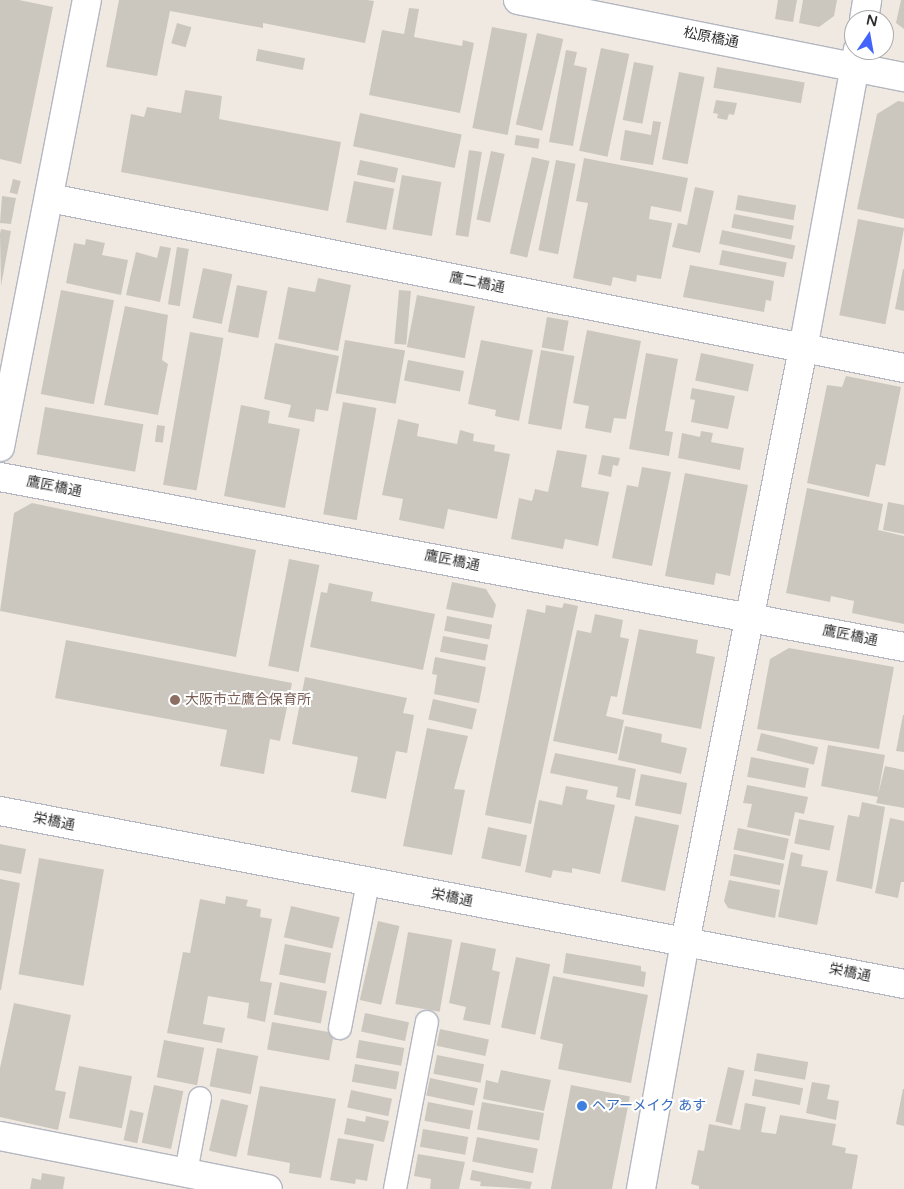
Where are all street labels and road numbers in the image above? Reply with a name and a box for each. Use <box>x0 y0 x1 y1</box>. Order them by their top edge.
street label: 松原橋通 <box>682 24 740 52</box>
street label: 鷹二橋通 <box>448 269 506 297</box>
street label: 鷹匠橋通 <box>25 473 83 501</box>
street label: 鷹匠橋通 <box>423 547 481 575</box>
street label: 鷹匠橋通 <box>821 622 879 650</box>
street label: 栄橋通 <box>32 810 76 834</box>
street label: 栄橋通 <box>430 886 474 910</box>
street label: 栄橋通 <box>828 961 872 985</box>

